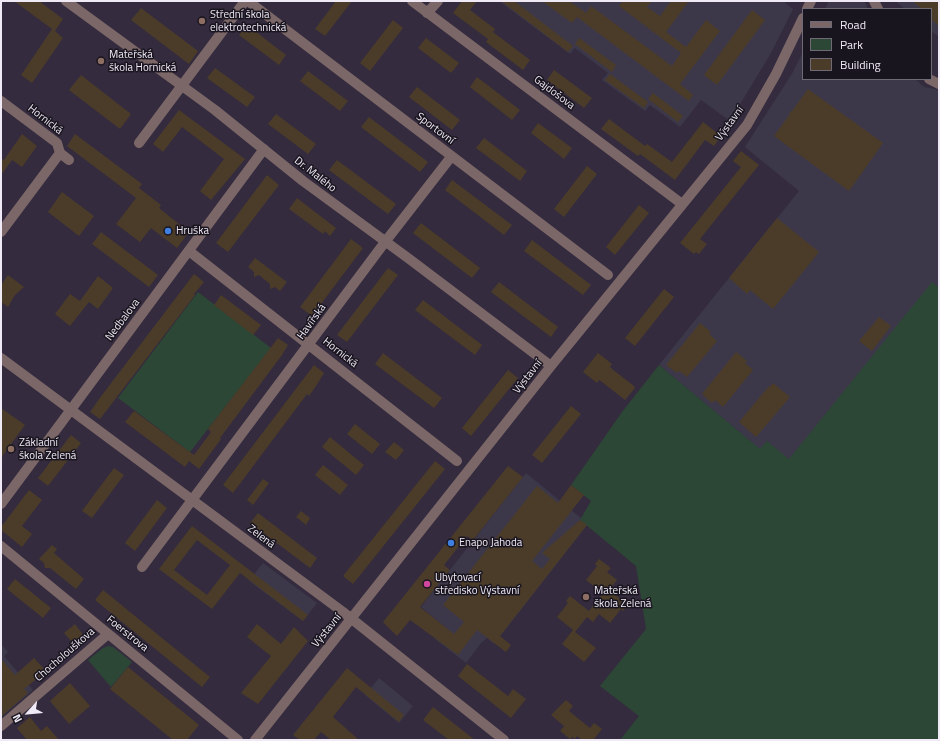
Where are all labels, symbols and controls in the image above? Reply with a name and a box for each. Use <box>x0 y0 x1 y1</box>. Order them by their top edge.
place label: Střední škola elektrotechnická <box>210 8 286 34</box>
legend <box>802 8 932 80</box>
text: Road <box>840 15 866 34</box>
marker: Střední škola elektrotechnická <box>197 16 207 26</box>
text: Park <box>840 35 863 54</box>
place label: Mateřská škola Hornická <box>109 48 176 74</box>
text: Building <box>840 55 881 74</box>
marker: Mateřská škola Hornická <box>96 56 106 66</box>
street label: Gajdošova <box>531 73 577 113</box>
street label: Hornická <box>25 102 65 138</box>
street label: Výstavní <box>713 104 747 144</box>
street label: Sportovní <box>413 110 457 148</box>
street label: Dr. Malého <box>291 155 339 195</box>
place label: Hruška <box>176 224 209 238</box>
marker: Hruška <box>163 226 173 236</box>
street label: Nedbalova <box>103 296 143 344</box>
street label: Havířská <box>295 302 329 342</box>
street label: Hornická <box>320 335 360 371</box>
street label: Výstavní <box>511 357 545 397</box>
place label: Základní škola Zelená <box>19 436 76 462</box>
marker: Základní škola Zelená <box>6 444 16 454</box>
street label: Zelená <box>245 522 277 552</box>
place label: Enapo Jahoda <box>459 536 522 550</box>
marker: Enapo Jahoda <box>446 538 456 548</box>
place label: Ubytovací středisko Výstavní <box>435 571 520 597</box>
marker: Ubytovací středisko Výstavní <box>422 579 432 589</box>
place label: Mateřská škola Zelená <box>594 584 651 610</box>
marker: Mateřská škola Zelená <box>581 592 591 602</box>
street label: Výstavní <box>309 611 345 651</box>
street label: Foerstrova <box>103 613 151 655</box>
street label: Chocholouškova <box>32 625 98 685</box>
north arrow <box>8 693 48 733</box>
text: N <box>8 711 26 725</box>

